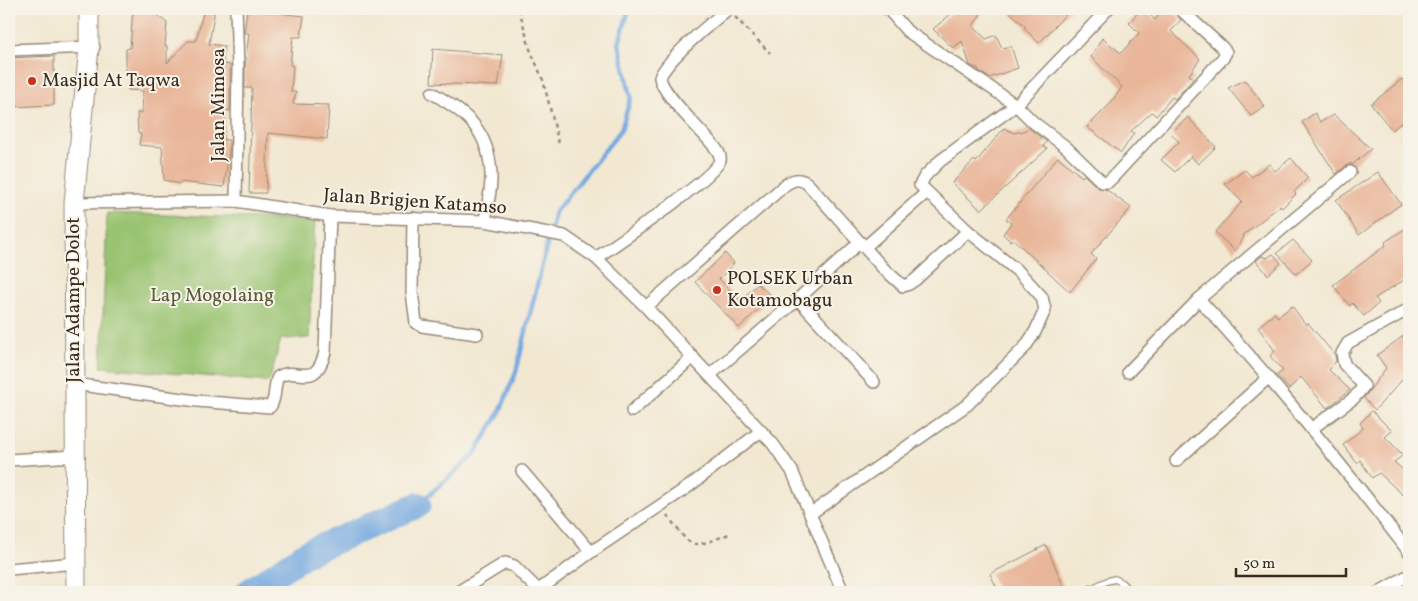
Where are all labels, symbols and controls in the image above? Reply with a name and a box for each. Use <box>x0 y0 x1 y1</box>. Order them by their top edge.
street label: Jalan Mimosa <box>206 48 232 162</box>
place label: Masjid At Taqwa <box>42 68 180 94</box>
marker: Masjid At Taqwa <box>26 75 38 87</box>
street label: Jalan Brigjen Katamso <box>322 183 508 221</box>
street label: Jalan Adampe Dolot <box>61 217 87 383</box>
place label: POLSEK Urban Kotamobagu <box>727 266 853 314</box>
park label: Lap Mogolaing <box>150 283 274 309</box>
marker: POLSEK Urban Kotamobagu <box>711 284 723 296</box>
scale bar <box>1236 546 1346 578</box>
text: 50 m <box>1243 554 1275 575</box>

